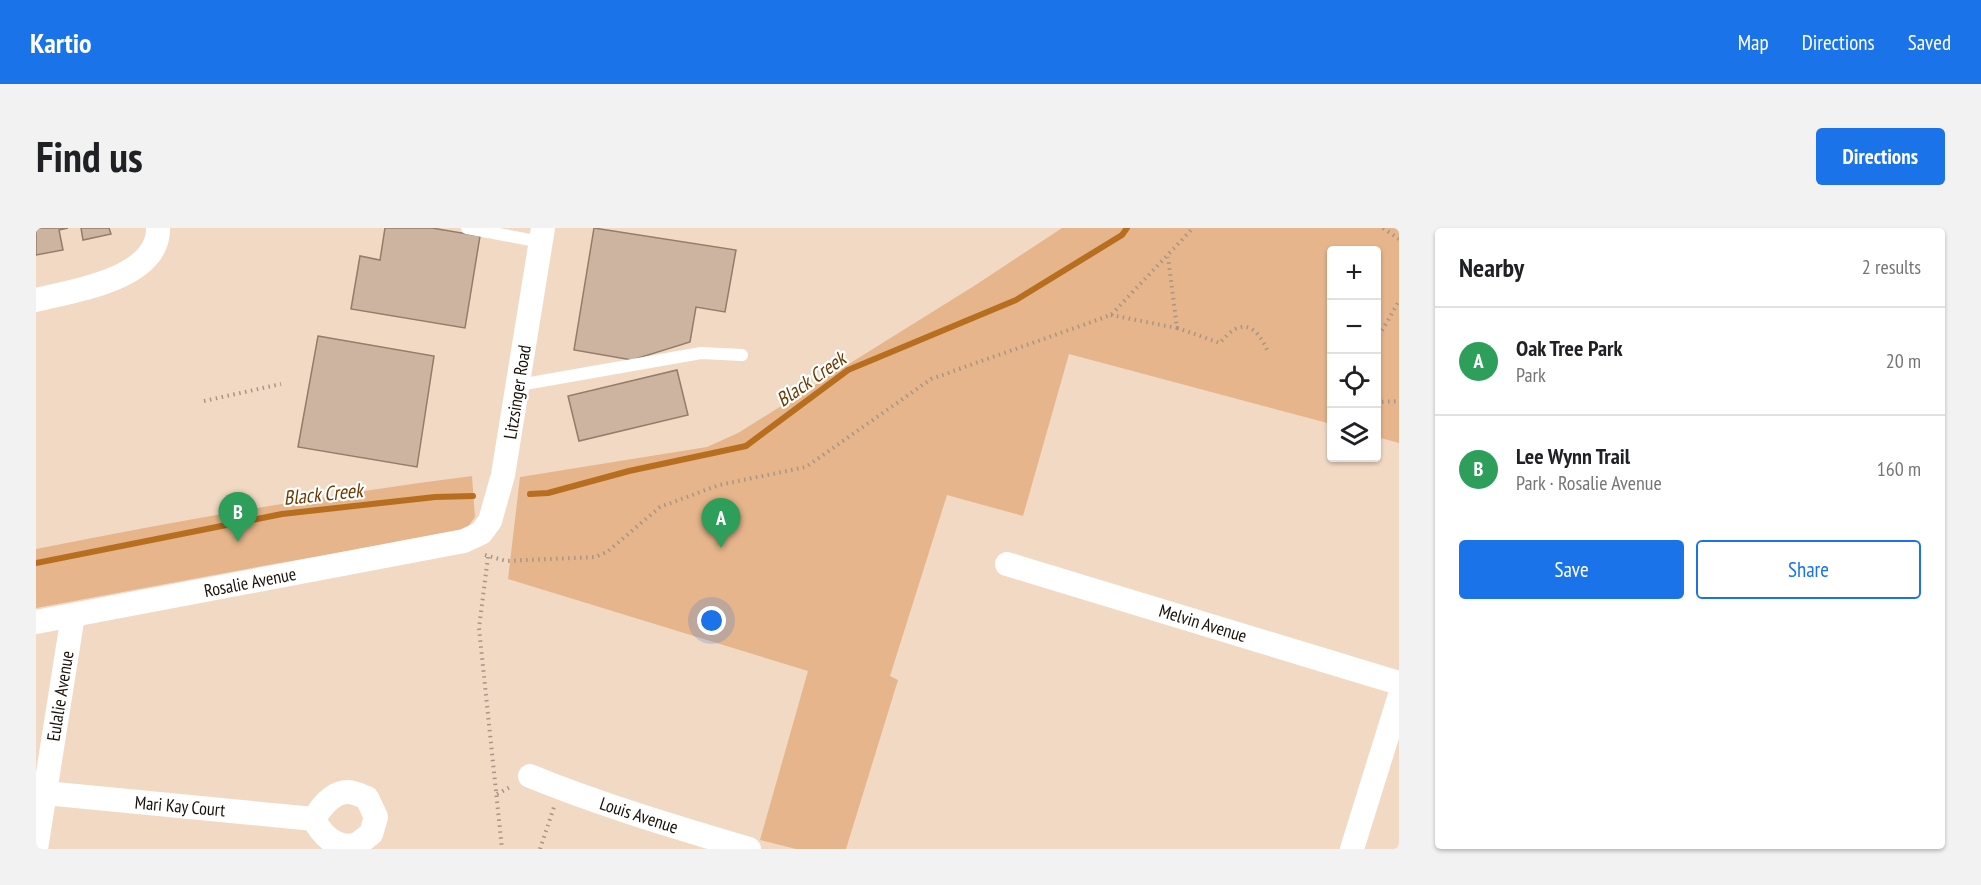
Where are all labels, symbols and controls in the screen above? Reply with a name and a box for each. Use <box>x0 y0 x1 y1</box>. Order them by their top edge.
text: Kartio <box>30 24 92 61</box>
text: Map <box>1738 29 1769 56</box>
text: Directions <box>1802 29 1875 56</box>
text: Saved <box>1908 29 1951 56</box>
button: Directions <box>1816 128 1945 185</box>
text: Find us <box>36 129 143 184</box>
map controls <box>1327 246 1381 462</box>
button: + <box>1327 246 1381 300</box>
text: Nearby <box>1459 251 1524 284</box>
text: 2 results <box>1862 254 1921 280</box>
button: − <box>1327 300 1381 354</box>
text: Oak Tree Park <box>1516 334 1623 362</box>
street label: Litzsinger Road <box>498 343 536 441</box>
water label: Black Creek <box>771 344 853 412</box>
text: A <box>1473 348 1484 374</box>
text: 20 m <box>1886 348 1921 374</box>
button: locate <box>1327 354 1381 408</box>
text: Park <box>1516 362 1546 388</box>
button: layers <box>1327 408 1381 462</box>
text: Lee Wynn Trail <box>1516 442 1630 470</box>
text: B <box>1474 456 1483 482</box>
text: 160 m <box>1877 456 1921 482</box>
text: Park · Rosalie Avenue <box>1516 470 1662 496</box>
water label: Black Creek <box>282 477 366 511</box>
pin: B <box>218 492 258 542</box>
pin: A <box>702 498 740 548</box>
button: Save <box>1459 540 1684 599</box>
button: Share <box>1696 540 1921 599</box>
street label: Rosalie Avenue <box>202 562 298 602</box>
street label: Melvin Avenue <box>1156 599 1250 647</box>
your location <box>697 606 726 635</box>
street label: Eulalie Avenue <box>41 649 79 743</box>
street label: Mari Kay Court <box>134 791 226 821</box>
street label: Louis Avenue <box>597 792 681 838</box>

